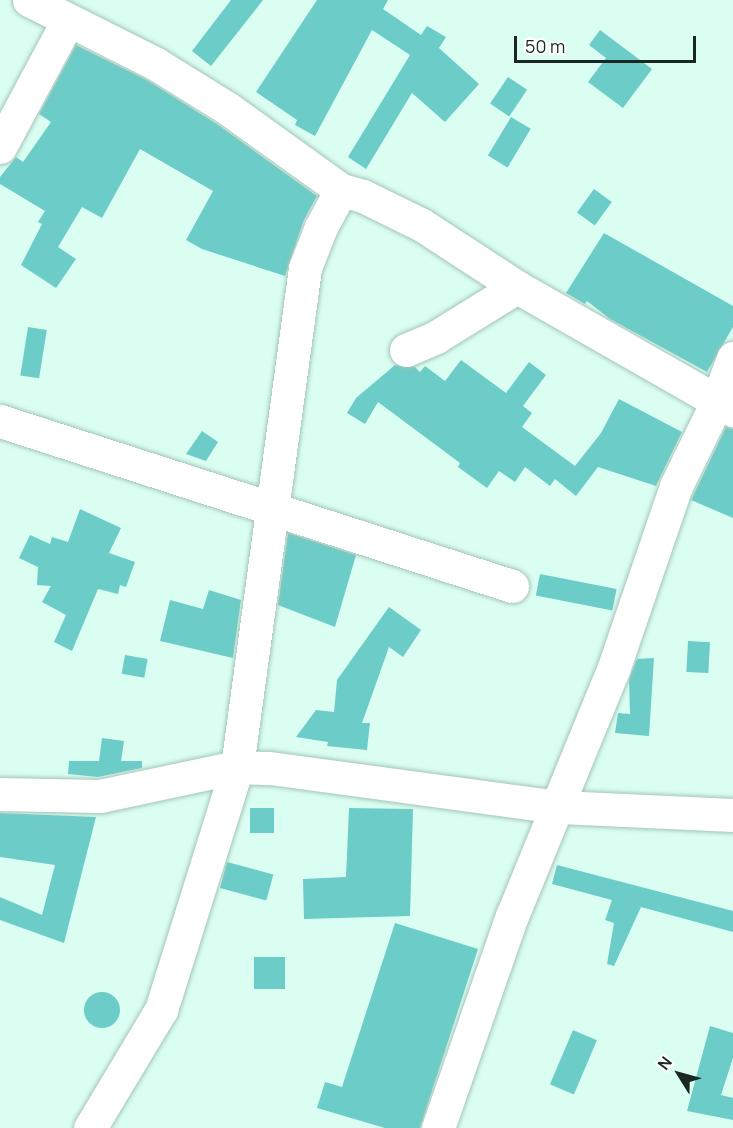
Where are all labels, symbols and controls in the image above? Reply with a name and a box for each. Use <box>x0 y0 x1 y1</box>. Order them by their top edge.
scale bar <box>517 24 698 62</box>
text: 50 m <box>525 34 565 58</box>
north arrow <box>649 1044 709 1104</box>
text: N <box>652 1052 677 1074</box>

